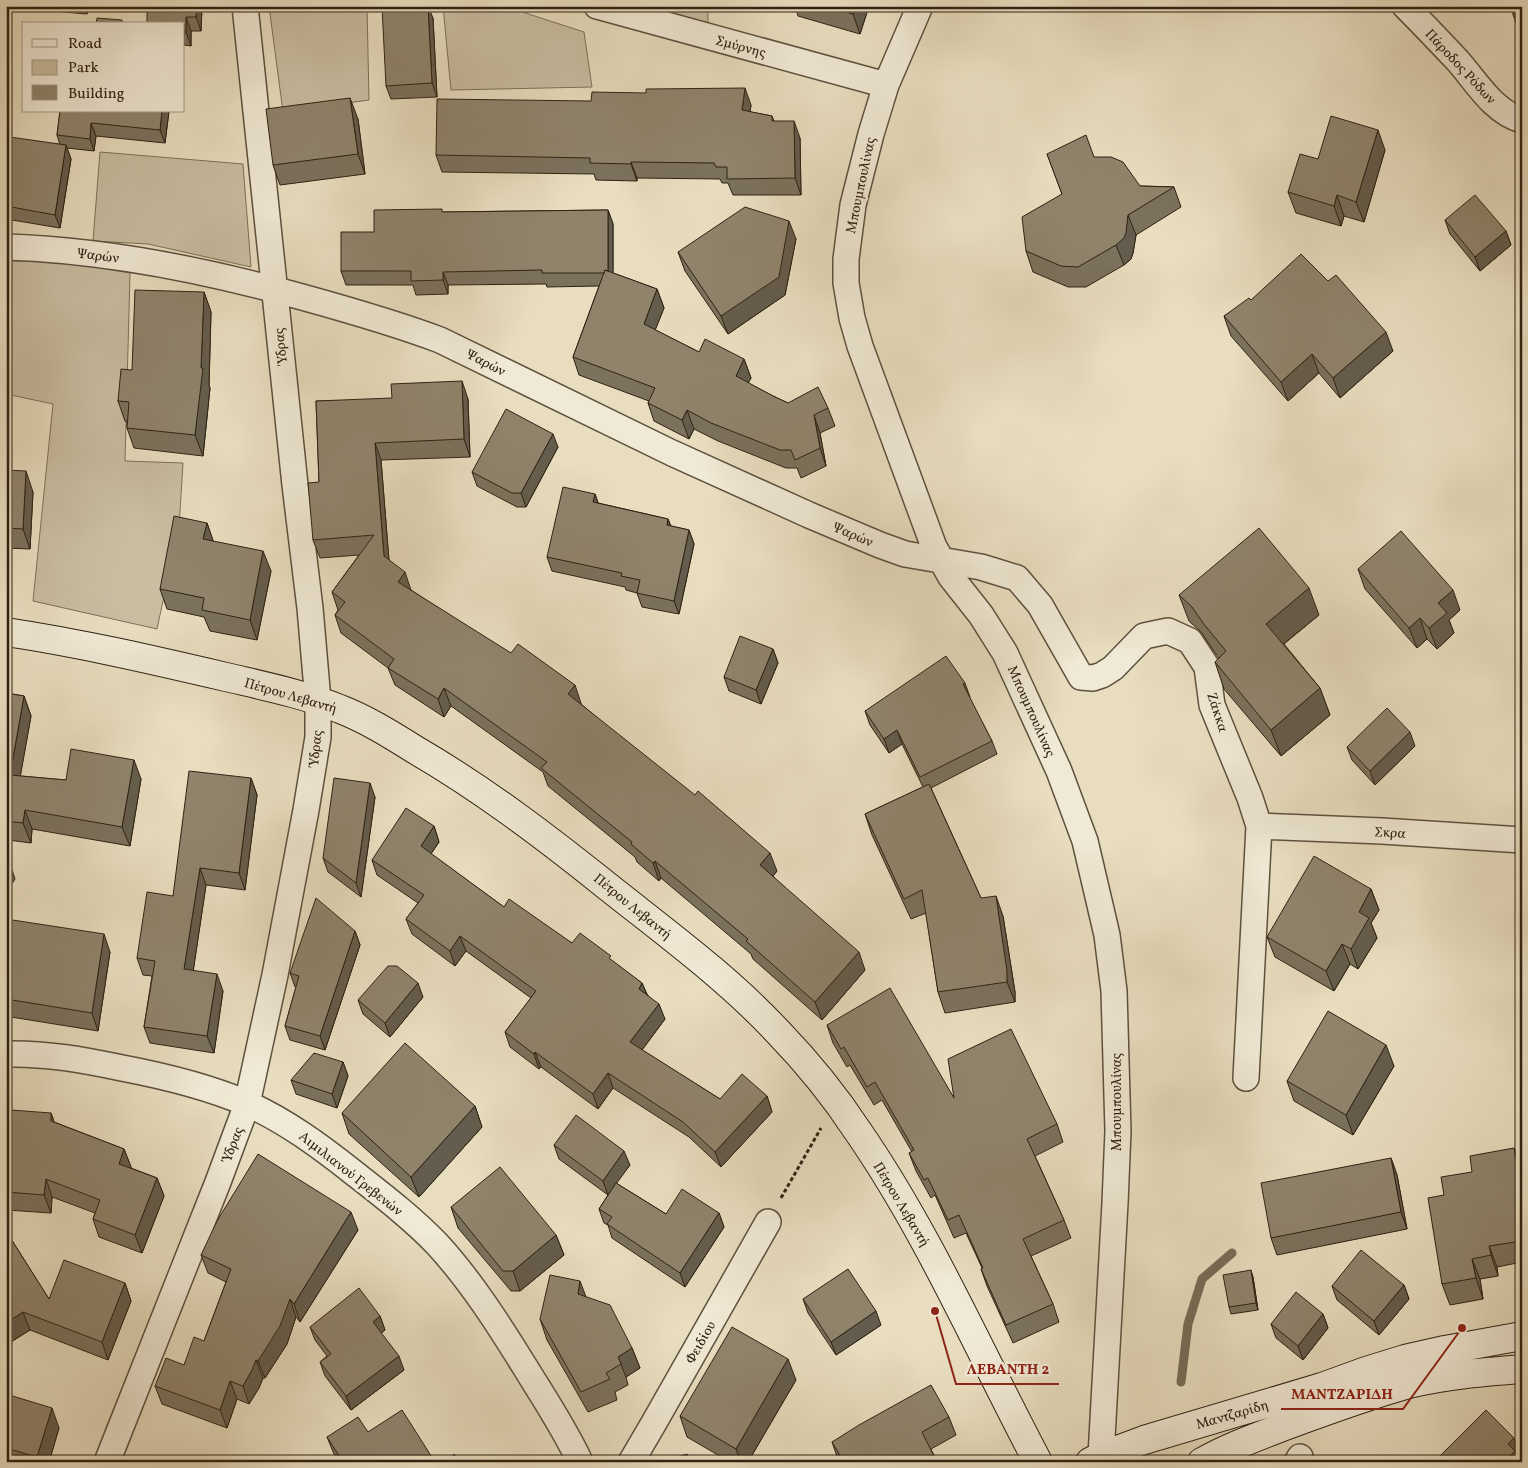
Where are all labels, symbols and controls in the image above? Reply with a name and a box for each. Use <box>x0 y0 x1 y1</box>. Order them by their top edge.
legend <box>22 22 185 112</box>
street label: Πάροδος Ρόδων <box>1420 25 1500 109</box>
street label: Σμύρνης <box>713 32 768 63</box>
text: Road <box>68 34 102 55</box>
text: Park <box>68 58 99 79</box>
text: Building <box>68 84 125 105</box>
street label: Μπουμπουλίνας <box>842 135 881 235</box>
street label: Ψαρών <box>76 244 120 269</box>
street label: Ύδρας <box>270 327 293 367</box>
street label: Ψαρών <box>462 345 509 382</box>
street label: Ψαρών <box>829 518 876 552</box>
street label: Μπουμπουλίνας <box>1002 663 1059 760</box>
street label: Πέτρου Λεβαντή <box>242 674 339 719</box>
street label: Ζάκκα <box>1201 690 1232 735</box>
street label: Ύδρας <box>305 729 328 769</box>
street label: Σκρα <box>1374 823 1407 844</box>
street label: Πέτρου Λεβαντή <box>589 870 675 945</box>
street label: Μπουμπουλίνας <box>1108 1053 1127 1151</box>
street label: Ύδρας <box>217 1124 249 1167</box>
street label: Αιμιλιανού Γρεβενών <box>294 1128 406 1221</box>
street label: Πέτρου Λεβαντή <box>868 1159 934 1251</box>
street label: Φειδίου <box>681 1318 721 1368</box>
callout: ΛΕΒΑΝΤΗ 2 <box>956 1354 1059 1384</box>
text: ΛΕΒΑΝΤΗ 2 <box>967 1360 1049 1381</box>
callout: ΜΑΝΤΖΑΡΙΔΗ <box>1281 1379 1403 1409</box>
text: ΜΑΝΤΖΑΡΙΔΗ <box>1291 1385 1393 1406</box>
street label: Μαντζαρίδη <box>1194 1396 1271 1435</box>

